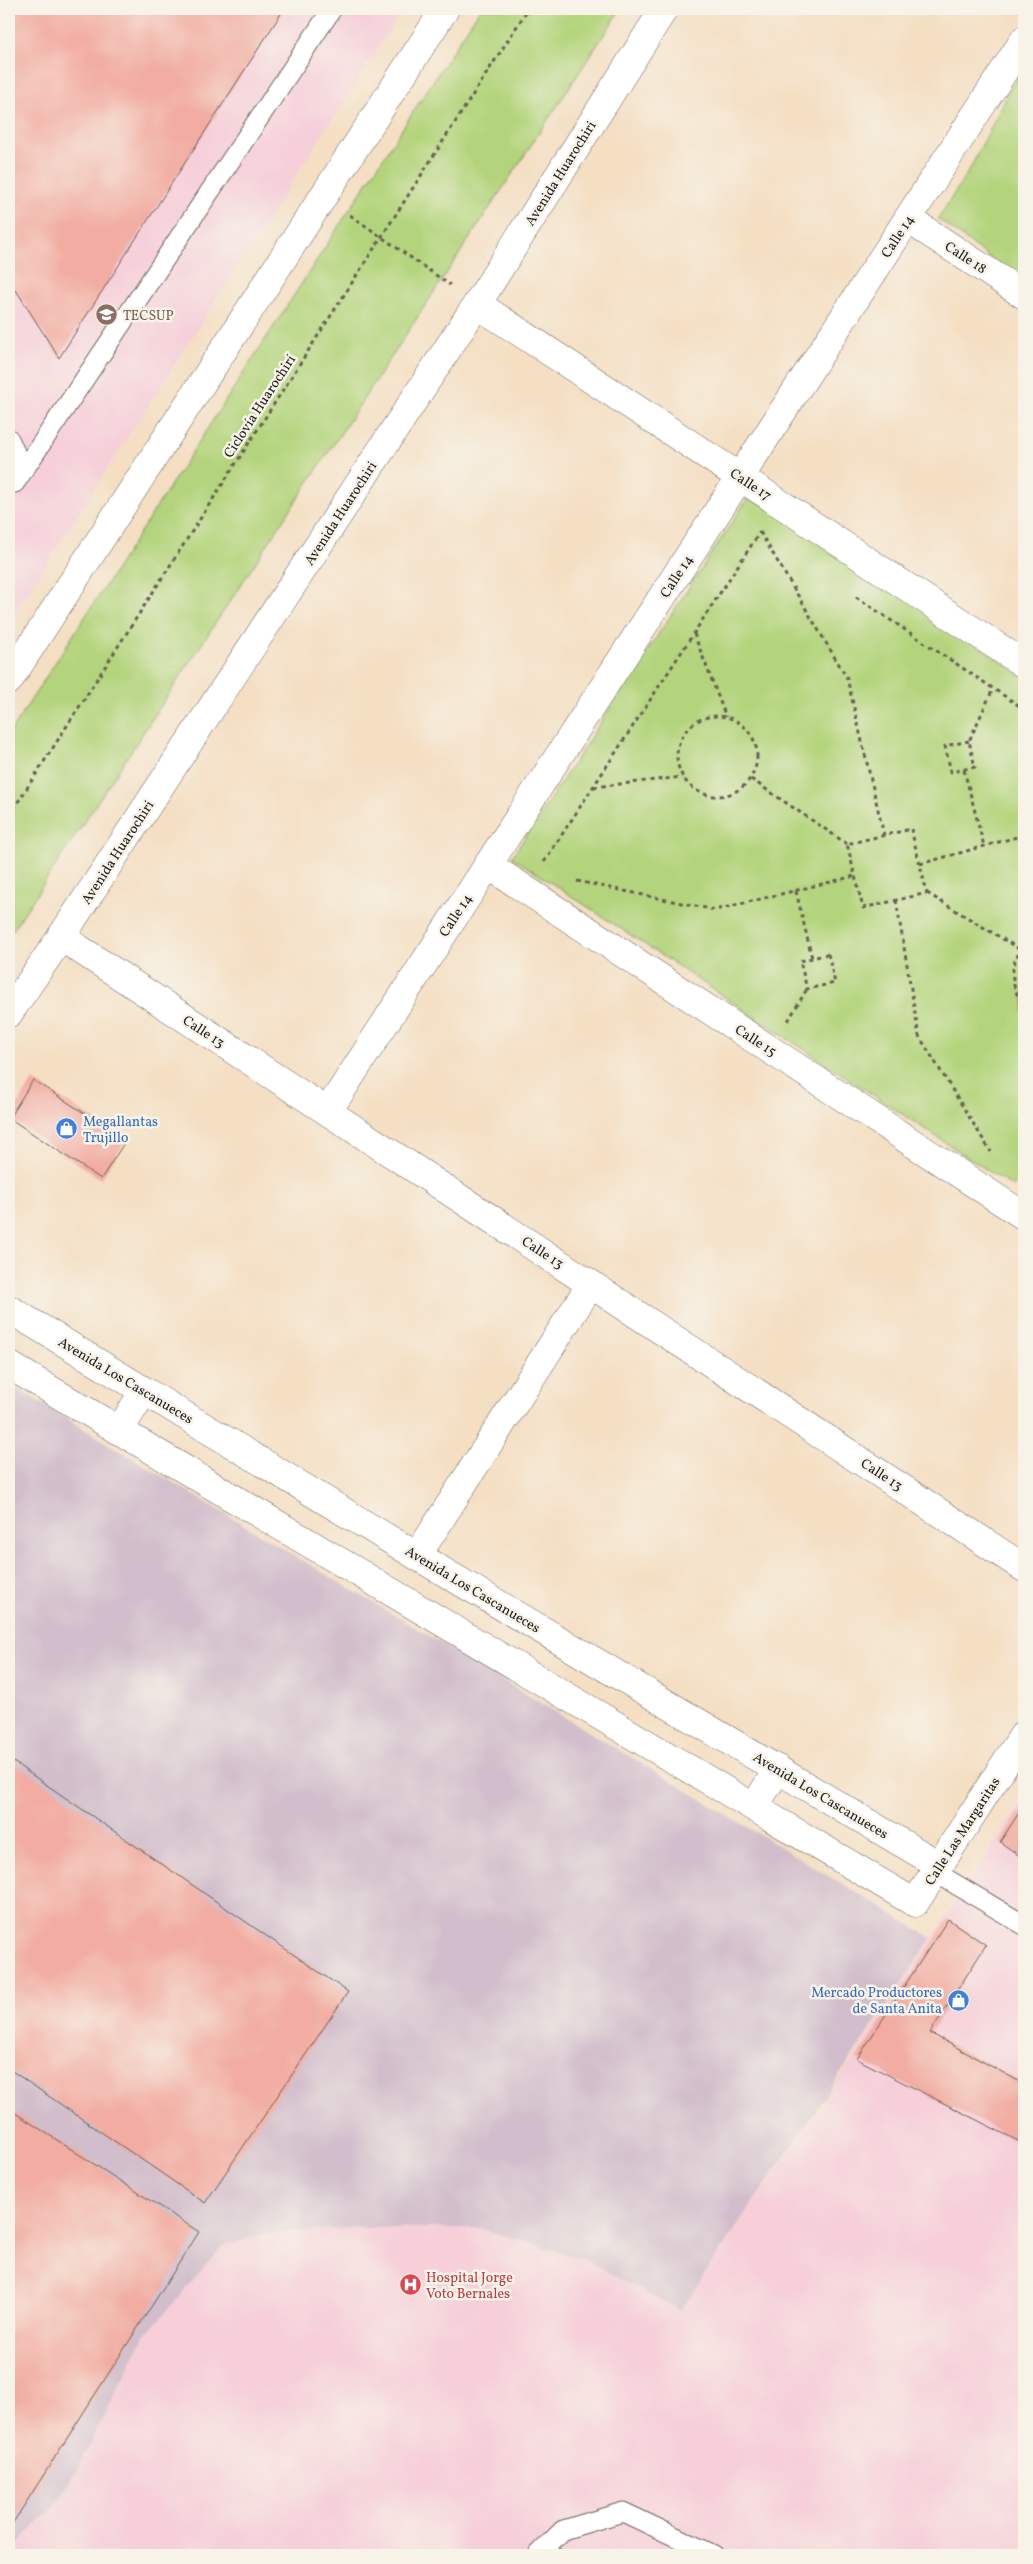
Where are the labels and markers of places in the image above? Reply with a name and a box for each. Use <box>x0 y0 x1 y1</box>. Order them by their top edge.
school or university icon: TECSUP <box>95 303 119 327</box>
place label: TECSUP <box>123 307 174 326</box>
place label: Megallantas Trujillo <box>83 1113 158 1148</box>
shop icon: Megallantas Trujillo <box>55 1117 79 1141</box>
place label: Mercado Productores de Santa Anita <box>811 1984 942 2019</box>
shop icon: Mercado Productores de Santa Anita <box>946 1988 970 2012</box>
place label: Hospital Jorge Voto Bernales <box>426 2269 513 2304</box>
hospital icon: Hospital Jorge Voto Bernales <box>398 2273 422 2297</box>

